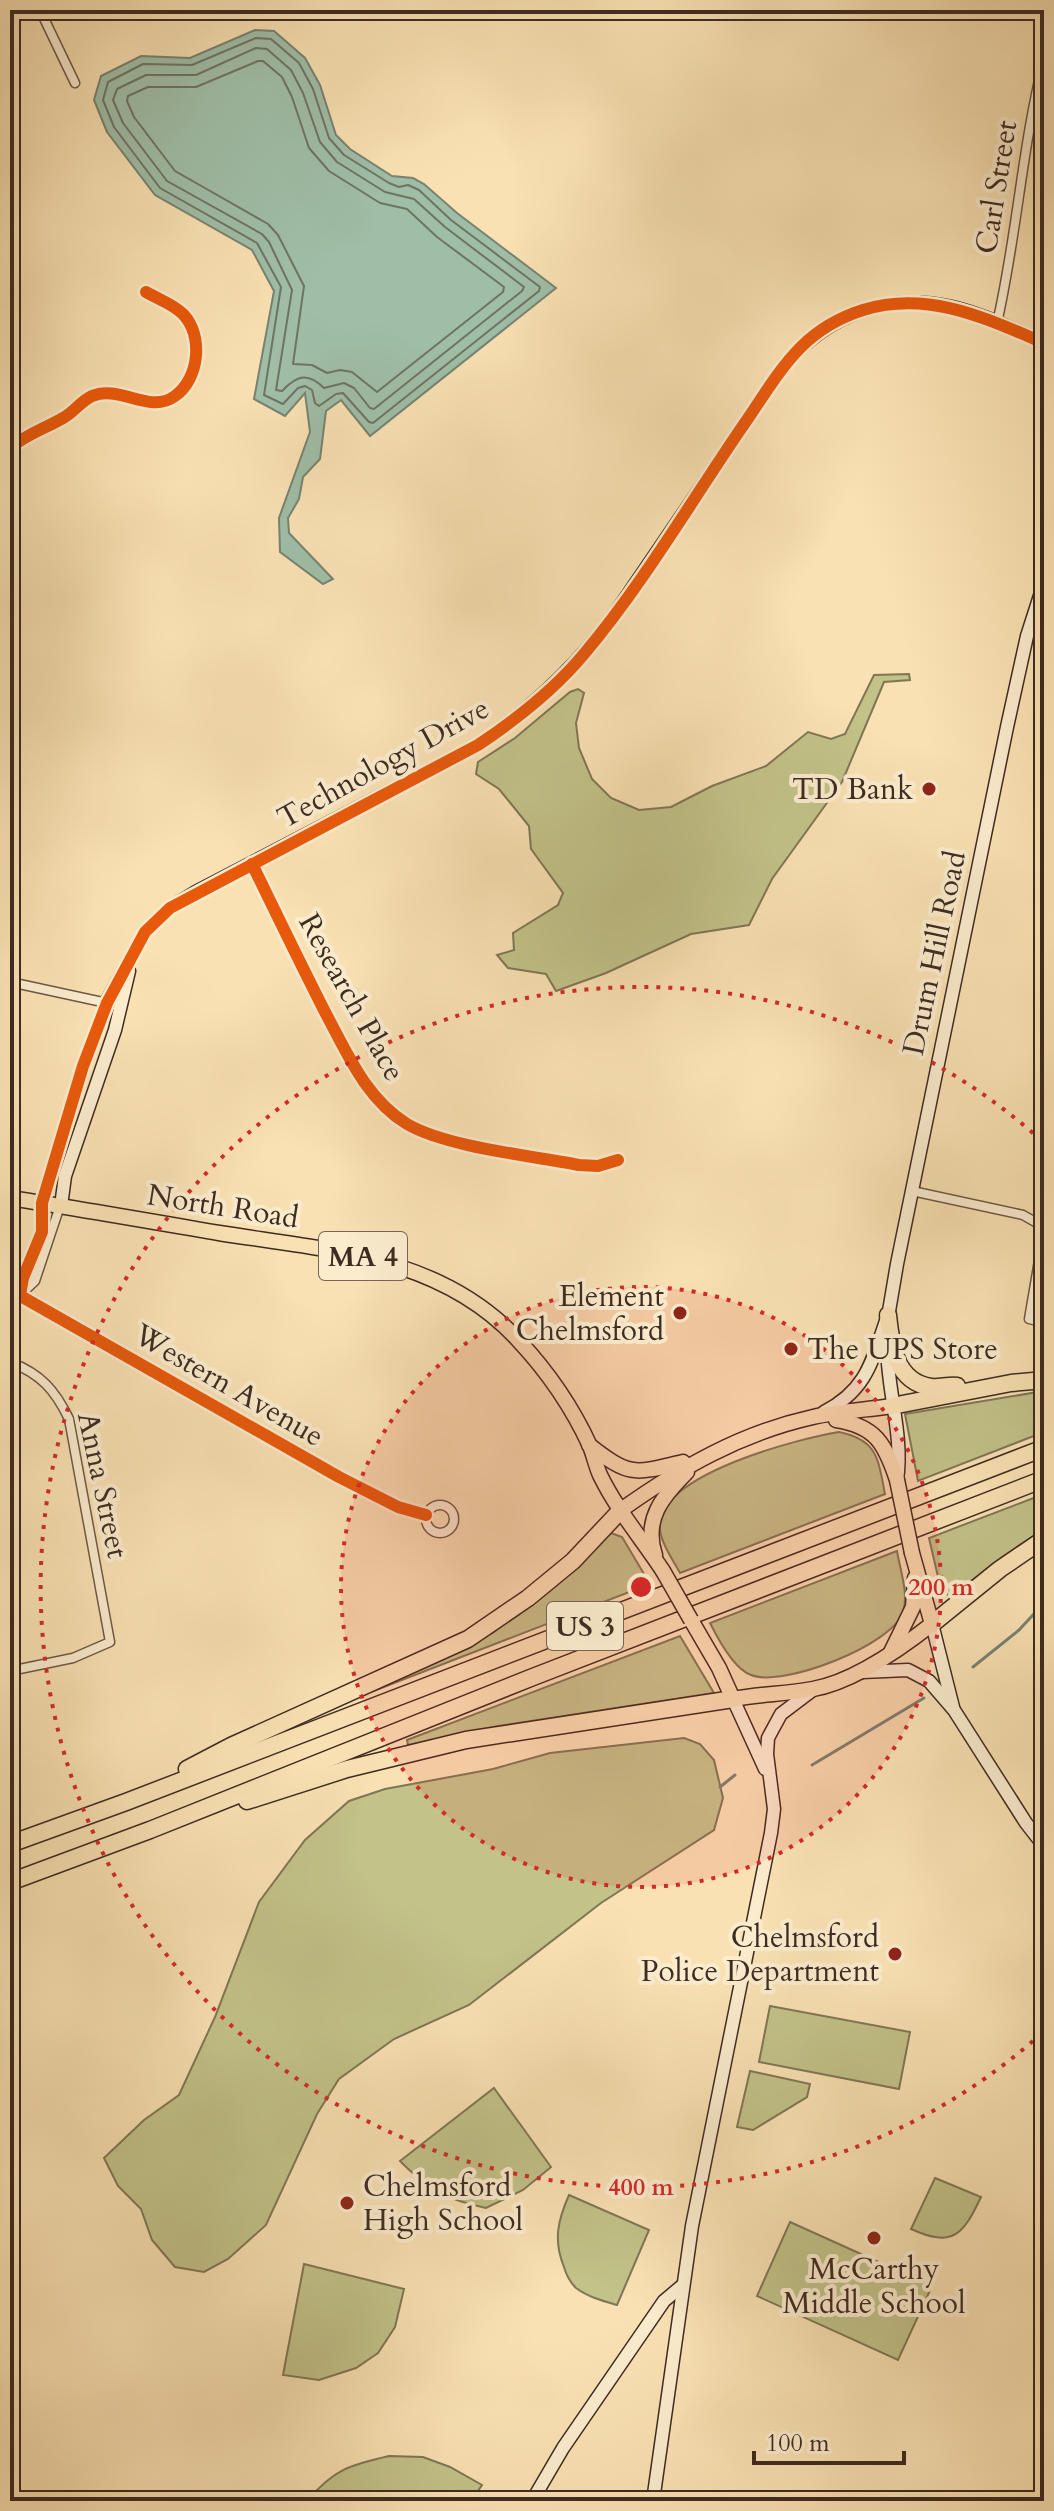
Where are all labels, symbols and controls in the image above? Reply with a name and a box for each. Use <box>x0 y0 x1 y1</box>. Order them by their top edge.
street label: Carl Street <box>966 117 1027 257</box>
street label: Technology Drive <box>270 688 496 839</box>
place label: TD Bank <box>792 769 913 810</box>
marker: TD Bank <box>920 780 938 798</box>
street label: Drum Hill Road <box>893 847 976 1059</box>
street label: Research Place <box>289 906 415 1088</box>
street label: North Road <box>144 1174 302 1239</box>
road number: MA 4 <box>319 1232 407 1280</box>
place label: Element Chelmsford <box>516 1276 665 1351</box>
marker: Element Chelmsford <box>671 1304 689 1322</box>
street label: Western Avenue <box>125 1314 331 1456</box>
place label: The UPS Store <box>807 1329 998 1370</box>
marker: The UPS Store <box>782 1340 800 1358</box>
street label: Anna Street <box>67 1408 138 1563</box>
text: 200 m <box>908 1571 975 1604</box>
centre of rings <box>627 1573 655 1601</box>
road number: US 3 <box>547 1602 623 1650</box>
place label: Chelmsford Police Department <box>641 1917 880 1992</box>
marker: Chelmsford Police Department <box>886 1945 904 1963</box>
place label: Chelmsford High School <box>363 2166 523 2241</box>
text: 400 m <box>608 2171 675 2204</box>
marker: Chelmsford High School <box>338 2194 356 2212</box>
marker: McCarthy Middle School <box>865 2229 883 2247</box>
place label: McCarthy Middle School <box>782 2249 966 2324</box>
scale bar <box>754 2415 904 2465</box>
text: 100 m <box>766 2427 830 2460</box>

